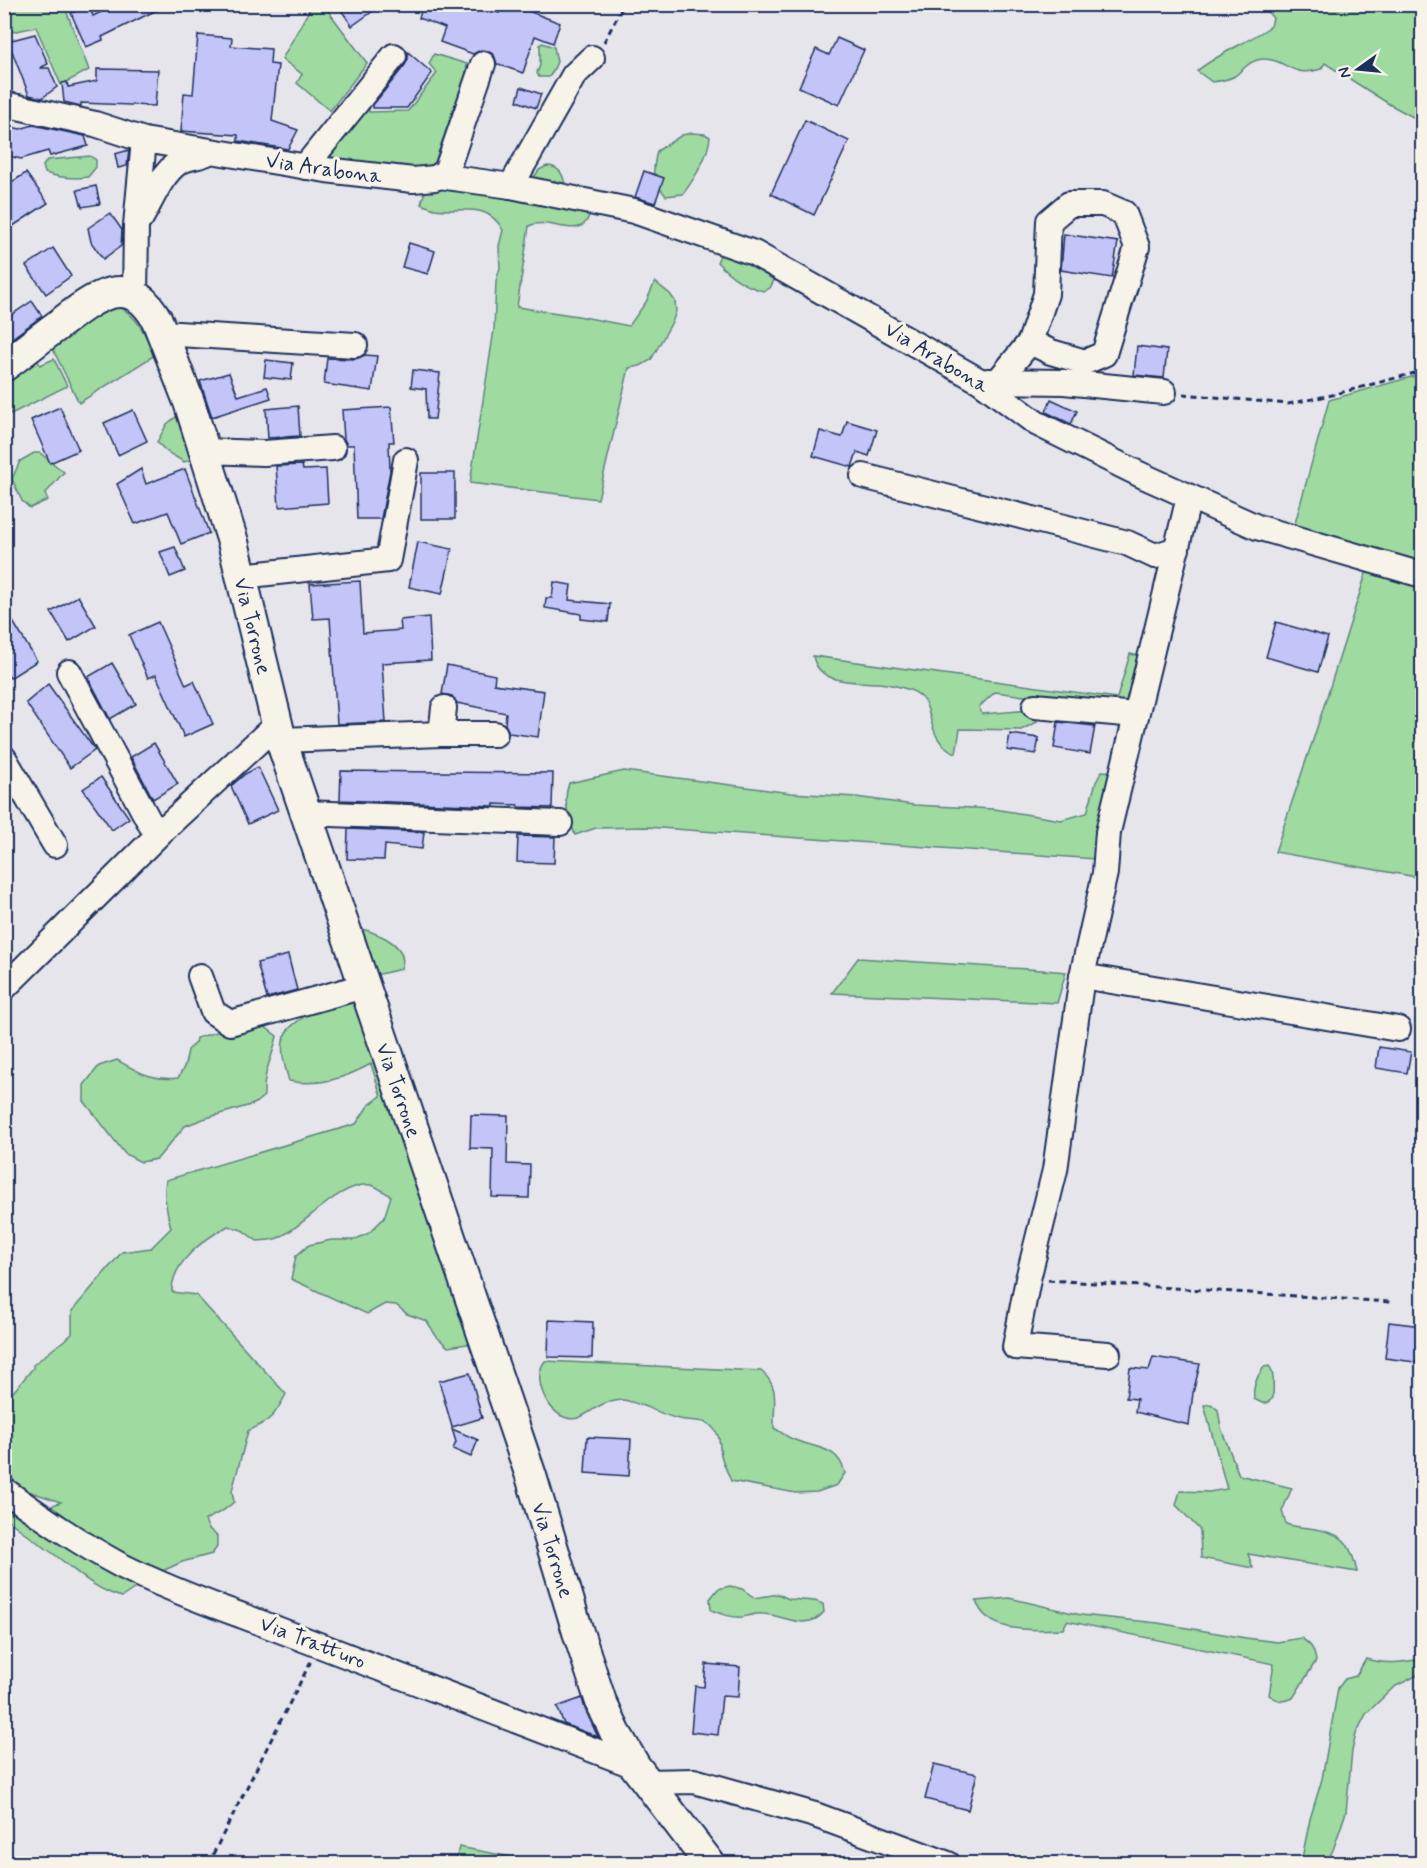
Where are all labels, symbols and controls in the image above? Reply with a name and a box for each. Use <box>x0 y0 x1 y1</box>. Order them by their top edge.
north arrow <box>1328 39 1388 99</box>
text: N <box>1333 65 1356 80</box>
street label: Via Arabona <box>264 147 384 191</box>
street label: Via Arabona <box>879 316 994 400</box>
street label: Via Torrone <box>227 575 278 677</box>
street label: Via Torrone <box>369 1039 427 1142</box>
street label: Via Torrone <box>524 1499 580 1602</box>
street label: Via Tratturo <box>256 1610 370 1676</box>

